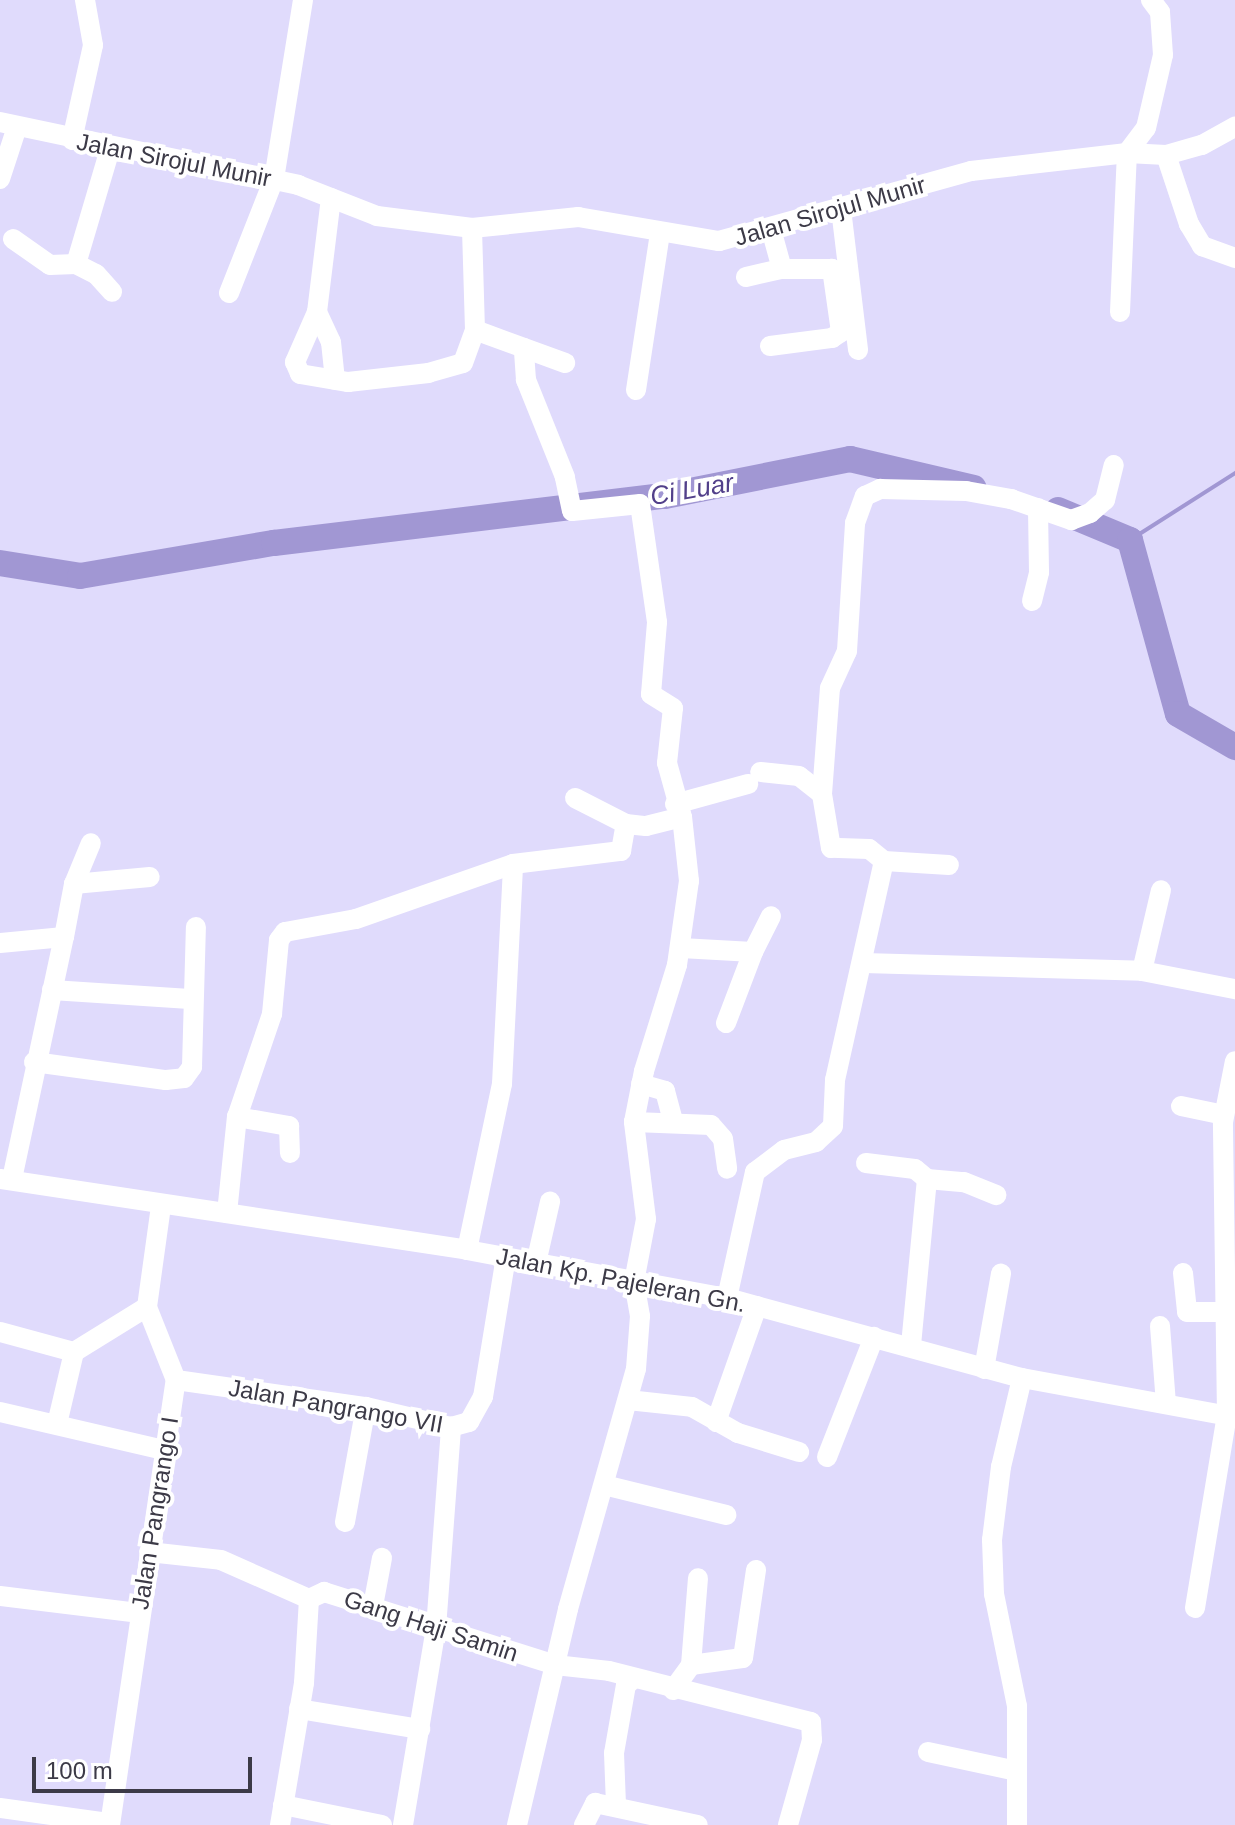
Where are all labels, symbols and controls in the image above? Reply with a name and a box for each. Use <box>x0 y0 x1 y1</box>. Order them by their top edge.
street label: Jalan Sirojul Munir <box>74 127 274 193</box>
street label: Jalan Sirojul Munir <box>731 170 929 252</box>
water label: Ci Luar <box>648 467 736 513</box>
street label: Jalan Kp. Pajeleran Gn. <box>494 1242 748 1318</box>
street label: Jalan Pangrango VII <box>226 1373 446 1439</box>
street label: Jalan Pangrango I <box>126 1415 184 1611</box>
street label: Gang Haji Samin <box>340 1584 522 1668</box>
scale bar <box>36 1741 256 1791</box>
text: 100 m <box>46 1757 113 1784</box>

